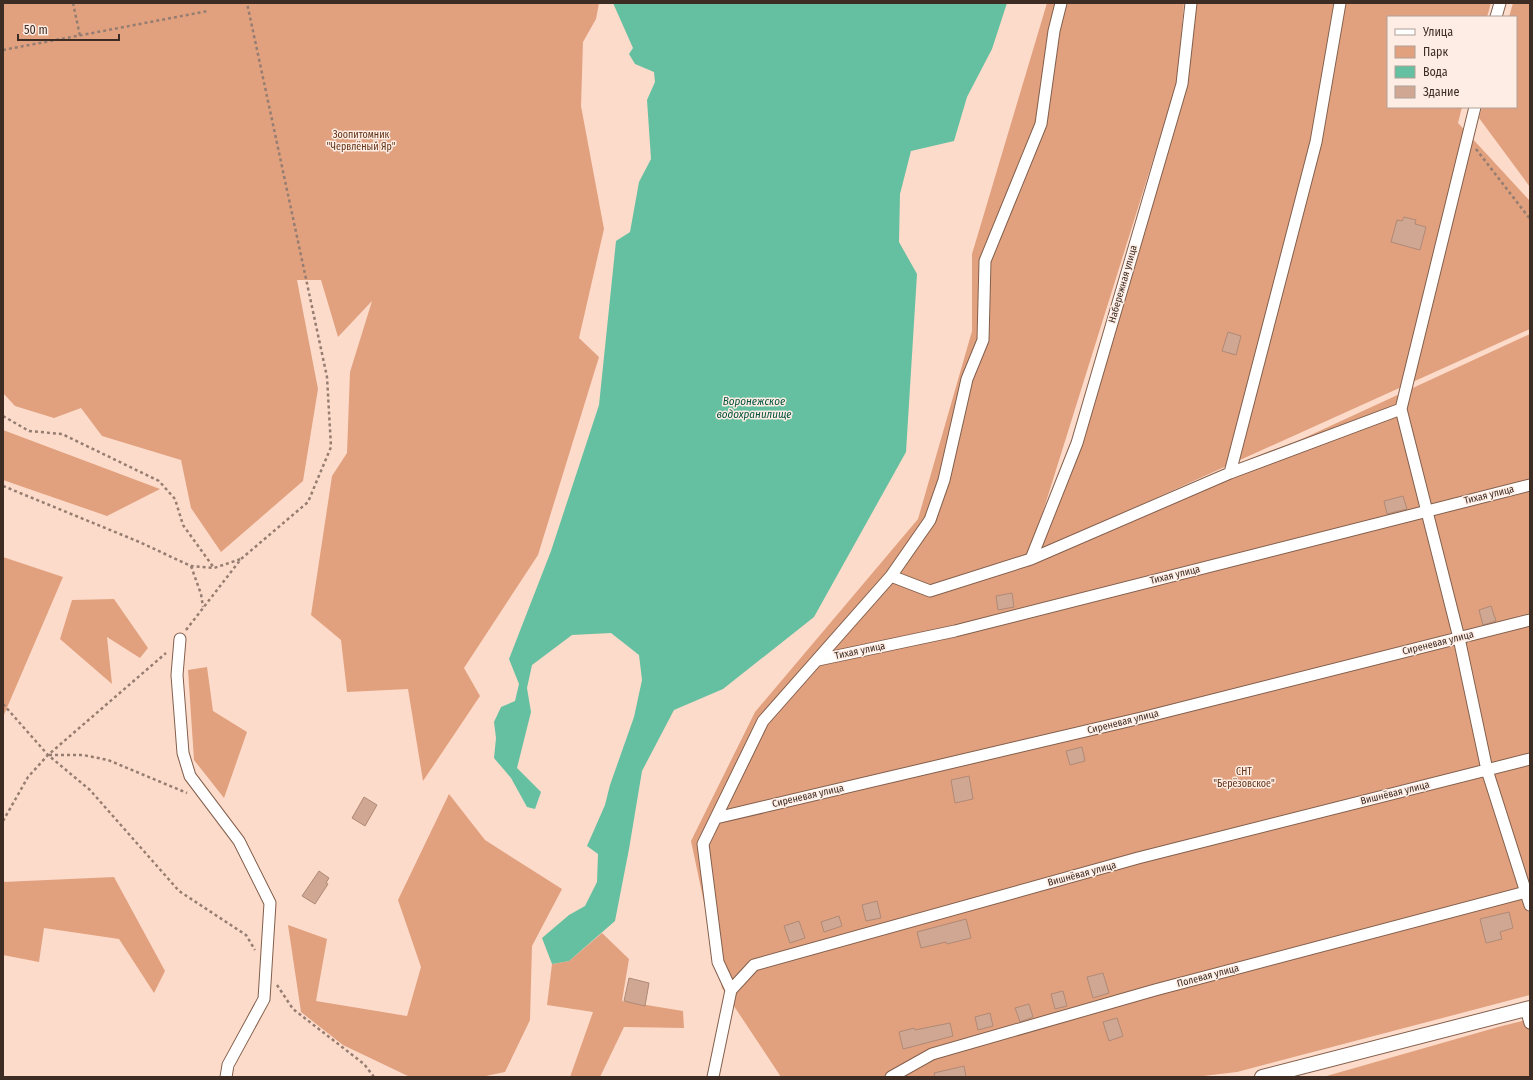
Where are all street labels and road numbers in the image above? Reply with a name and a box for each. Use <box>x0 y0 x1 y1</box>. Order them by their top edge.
street label: Набережная улица <box>1106 244 1140 324</box>
street label: Тихая улица <box>1463 483 1515 507</box>
street label: Тихая улица <box>1149 563 1201 587</box>
street label: Сиреневая улица <box>1401 628 1475 658</box>
street label: Тихая улица <box>834 640 886 662</box>
street label: Сиреневая улица <box>1086 707 1160 737</box>
street label: Вишнёвая улица <box>1359 779 1431 807</box>
street label: Сиреневая улица <box>771 782 845 810</box>
street label: Вишнёвая улица <box>1046 859 1118 889</box>
street label: Полевая улица <box>1176 962 1240 990</box>

